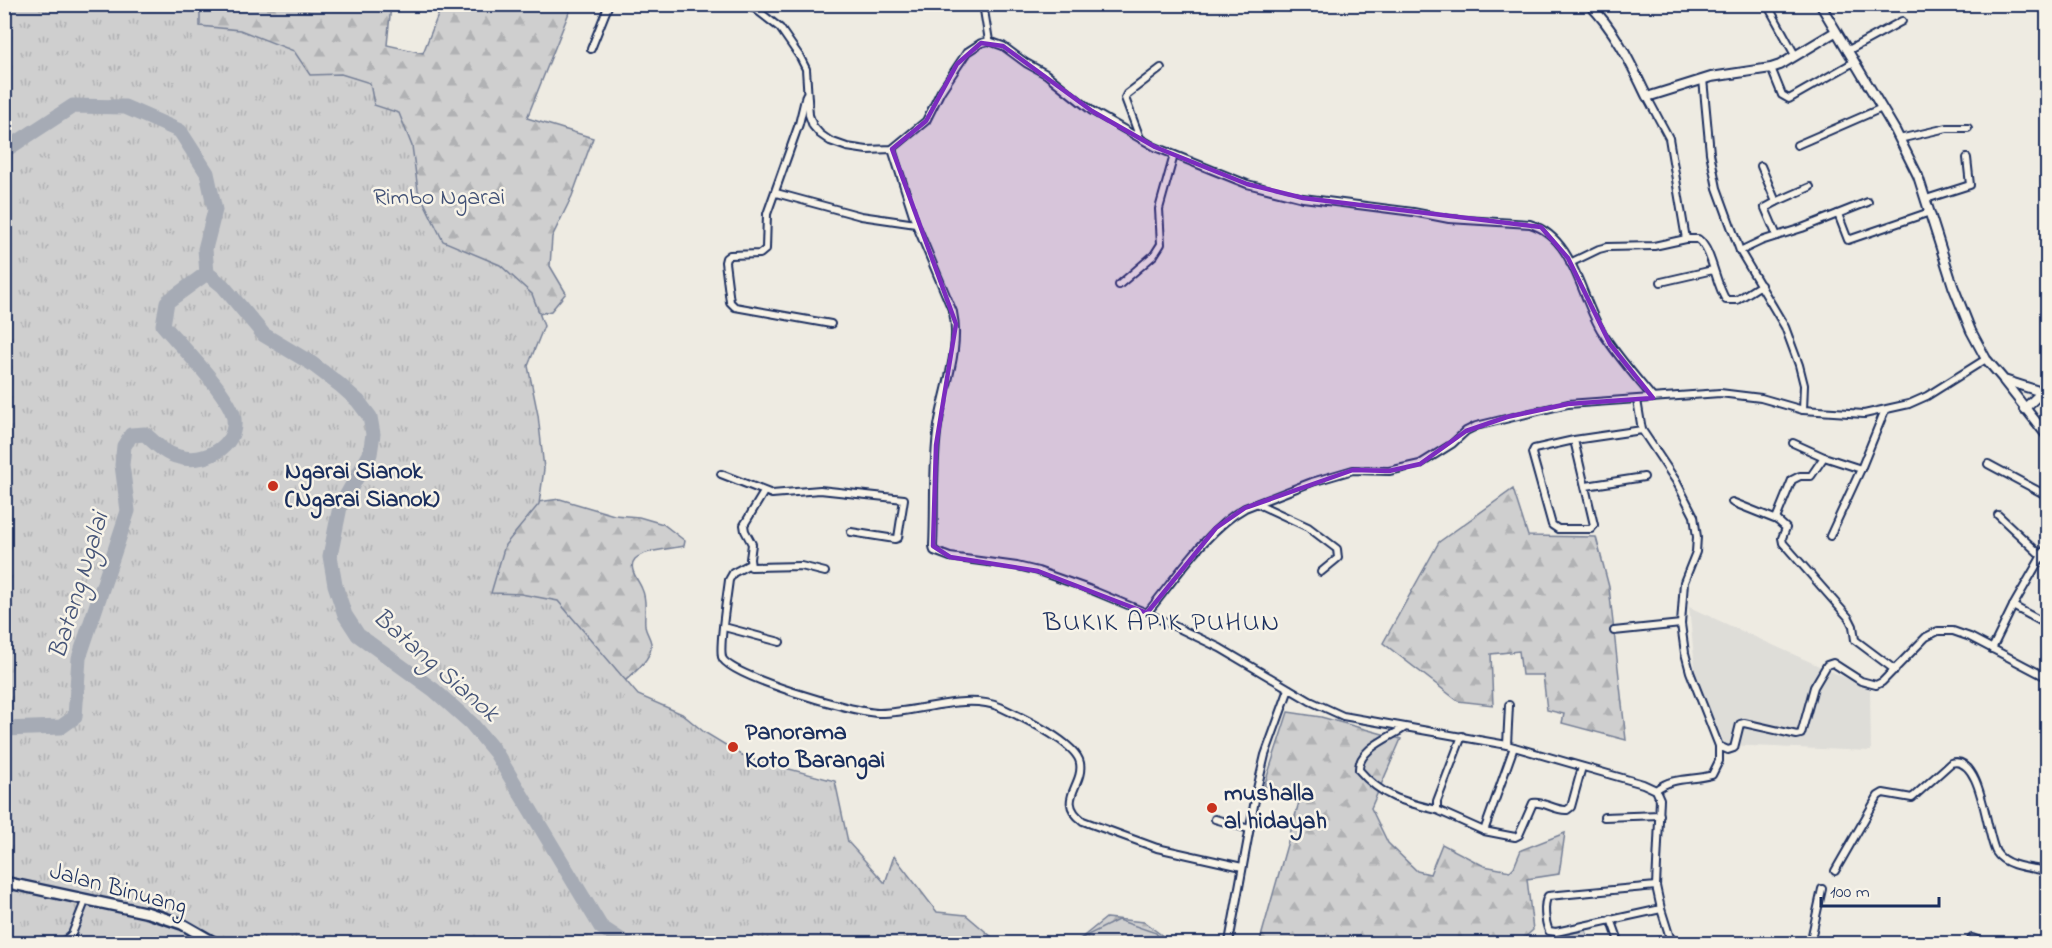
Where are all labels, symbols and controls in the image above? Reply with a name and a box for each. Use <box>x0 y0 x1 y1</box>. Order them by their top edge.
park label: Rimbo Ngarai <box>373 181 505 216</box>
place label: Ngarai Sianok (Ngarai Sianok) <box>285 455 440 519</box>
marker: Ngarai Sianok (Ngarai Sianok) <box>266 479 280 493</box>
water label: Batang Ngalai <box>40 506 121 664</box>
water label: Batang Sianok <box>363 600 508 733</box>
district label: BUKIK APIK PUHUN <box>1042 604 1281 643</box>
place label: Panorama Koto Barangai <box>745 716 885 780</box>
marker: Panorama Koto Barangai <box>726 740 740 754</box>
place label: mushalla al hidayah <box>1224 777 1327 841</box>
marker: mushalla al hidayah <box>1205 801 1219 815</box>
street label: Jalan Binuang <box>45 855 191 925</box>
scale bar <box>1821 870 1940 908</box>
text: 100 m <box>1830 880 1870 906</box>

